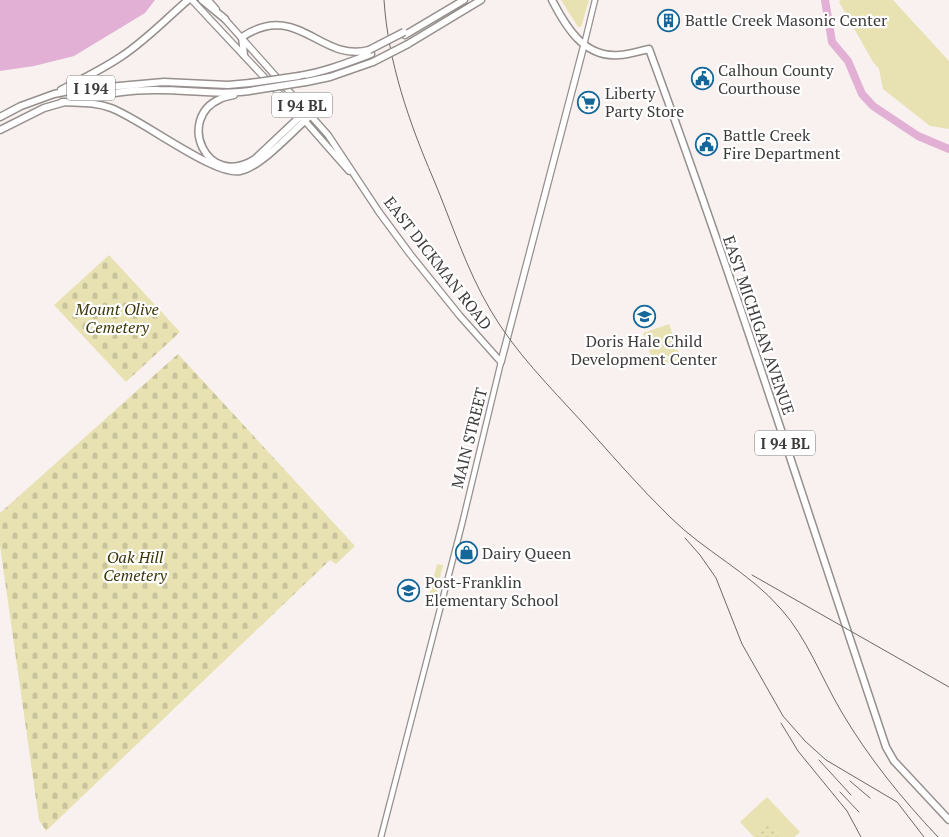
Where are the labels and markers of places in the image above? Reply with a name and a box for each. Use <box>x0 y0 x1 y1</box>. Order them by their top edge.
building icon: Battle Creek Masonic Center <box>657 8 681 32</box>
place label: Battle Creek Masonic Center <box>685 9 888 31</box>
place label: Calhoun County Courthouse <box>718 59 834 99</box>
public building icon: Calhoun County Courthouse <box>690 67 714 91</box>
place label: Liberty Party Store <box>605 82 684 122</box>
supermarket icon: Liberty Party Store <box>577 90 601 114</box>
place label: Battle Creek Fire Department <box>723 124 841 164</box>
public building icon: Battle Creek Fire Department <box>695 132 719 156</box>
school or university icon: Doris Hale Child Development Center <box>632 305 656 329</box>
place label: Doris Hale Child Development Center <box>571 330 718 370</box>
shop icon: Dairy Queen <box>454 541 478 565</box>
place label: Dairy Queen <box>482 542 572 564</box>
place label: Post-Franklin Elementary School <box>425 571 559 611</box>
school or university icon: Post-Franklin Elementary School <box>397 579 421 603</box>

